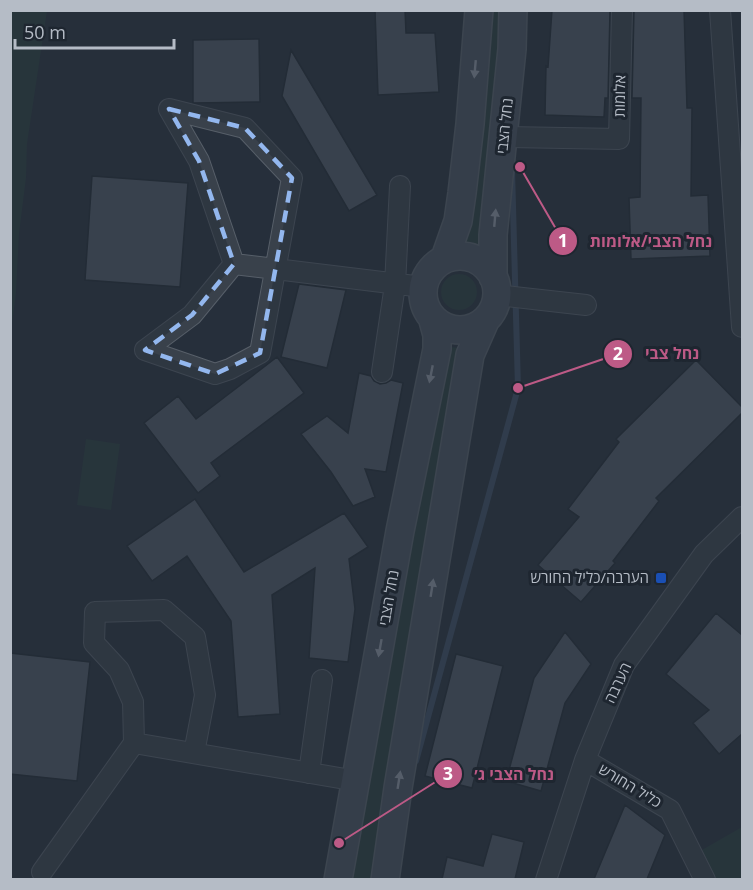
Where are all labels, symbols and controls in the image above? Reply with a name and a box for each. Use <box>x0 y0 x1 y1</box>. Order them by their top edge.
scale bar <box>15 12 174 50</box>
text: 50 m <box>24 20 66 44</box>
one-way arrow <box>470 59 480 78</box>
street label: אלומות <box>609 75 629 117</box>
street label: נחל הצבי <box>491 97 517 155</box>
one-way arrow <box>490 209 500 228</box>
callout: נחל הצבי/אלומות <box>548 224 725 258</box>
text: 1 <box>558 228 568 252</box>
text: נחל הצבי/אלומות <box>590 230 712 252</box>
callout: נחל צבי <box>603 337 711 371</box>
text: 2 <box>613 341 623 365</box>
text: נחל צבי <box>645 342 699 364</box>
one-way arrow <box>426 365 436 383</box>
place label: הערבה/כליל החורש <box>530 567 649 587</box>
street label: נחל הצבי <box>373 568 403 627</box>
marker: הערבה/כליל החורש <box>654 571 668 585</box>
one-way arrow <box>427 578 436 597</box>
one-way arrow <box>375 639 384 658</box>
street label: הערבה <box>599 659 635 706</box>
callout: נחל הצבי ג׳ <box>433 757 566 791</box>
street label: כליל החורש <box>595 759 666 812</box>
text: 3 <box>443 761 453 785</box>
text: נחל הצבי ג׳ <box>474 763 554 785</box>
one-way arrow <box>395 770 404 789</box>

